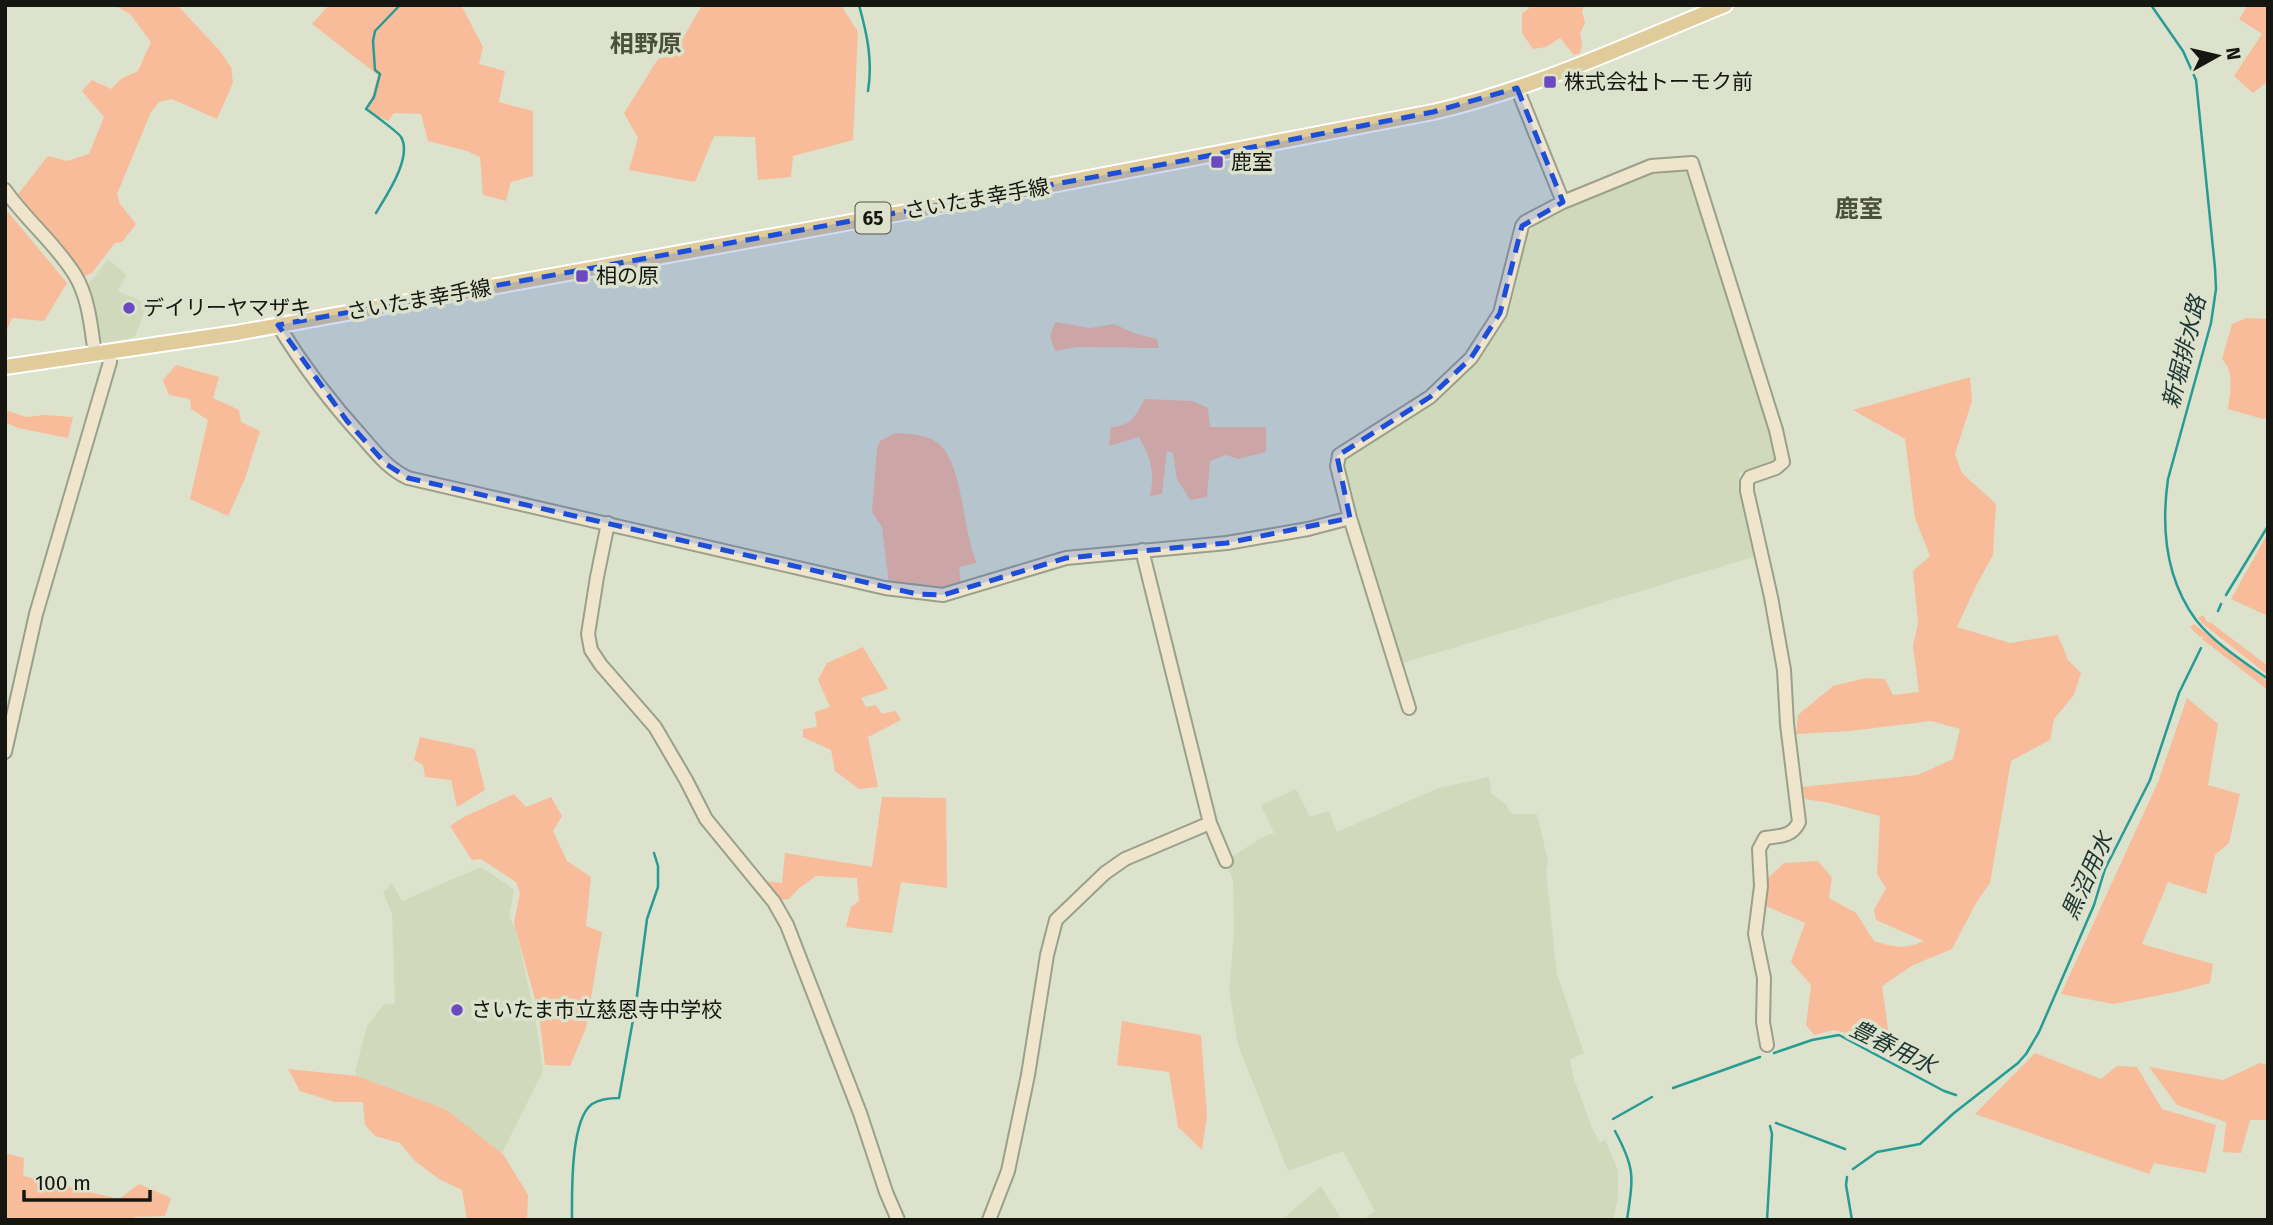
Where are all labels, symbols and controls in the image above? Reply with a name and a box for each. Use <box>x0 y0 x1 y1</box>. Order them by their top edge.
north arrow <box>2182 21 2252 91</box>
district label: 相野原 <box>610 30 682 58</box>
text: N <box>2221 46 2246 62</box>
place label: 株式会社トーモク前 <box>1564 69 1753 95</box>
marker: 株式会社トーモク前 <box>1542 74 1558 90</box>
place label: 鹿室 <box>1231 149 1273 175</box>
marker: 鹿室 <box>1209 154 1225 170</box>
street label: さいたま幸手線 <box>903 173 1051 225</box>
district label: 鹿室 <box>1835 195 1883 223</box>
road number: 65 <box>856 202 890 233</box>
place label: 相の原 <box>596 263 659 289</box>
marker: 相の原 <box>574 268 590 284</box>
street label: さいたま幸手線 <box>345 274 493 326</box>
water label: 新堀排水路 <box>2157 291 2212 411</box>
place label: デイリーヤマザキ <box>143 295 311 321</box>
marker: デイリーヤマザキ <box>121 300 137 316</box>
water label: 黒沼用水 <box>2056 826 2120 924</box>
place label: さいたま市立慈恩寺中学校 <box>471 997 722 1023</box>
marker: さいたま市立慈恩寺中学校 <box>449 1002 465 1018</box>
water label: 豊春用水 <box>1846 1014 1943 1081</box>
scale bar <box>24 1158 150 1202</box>
text: 100 m <box>35 1170 91 1196</box>

